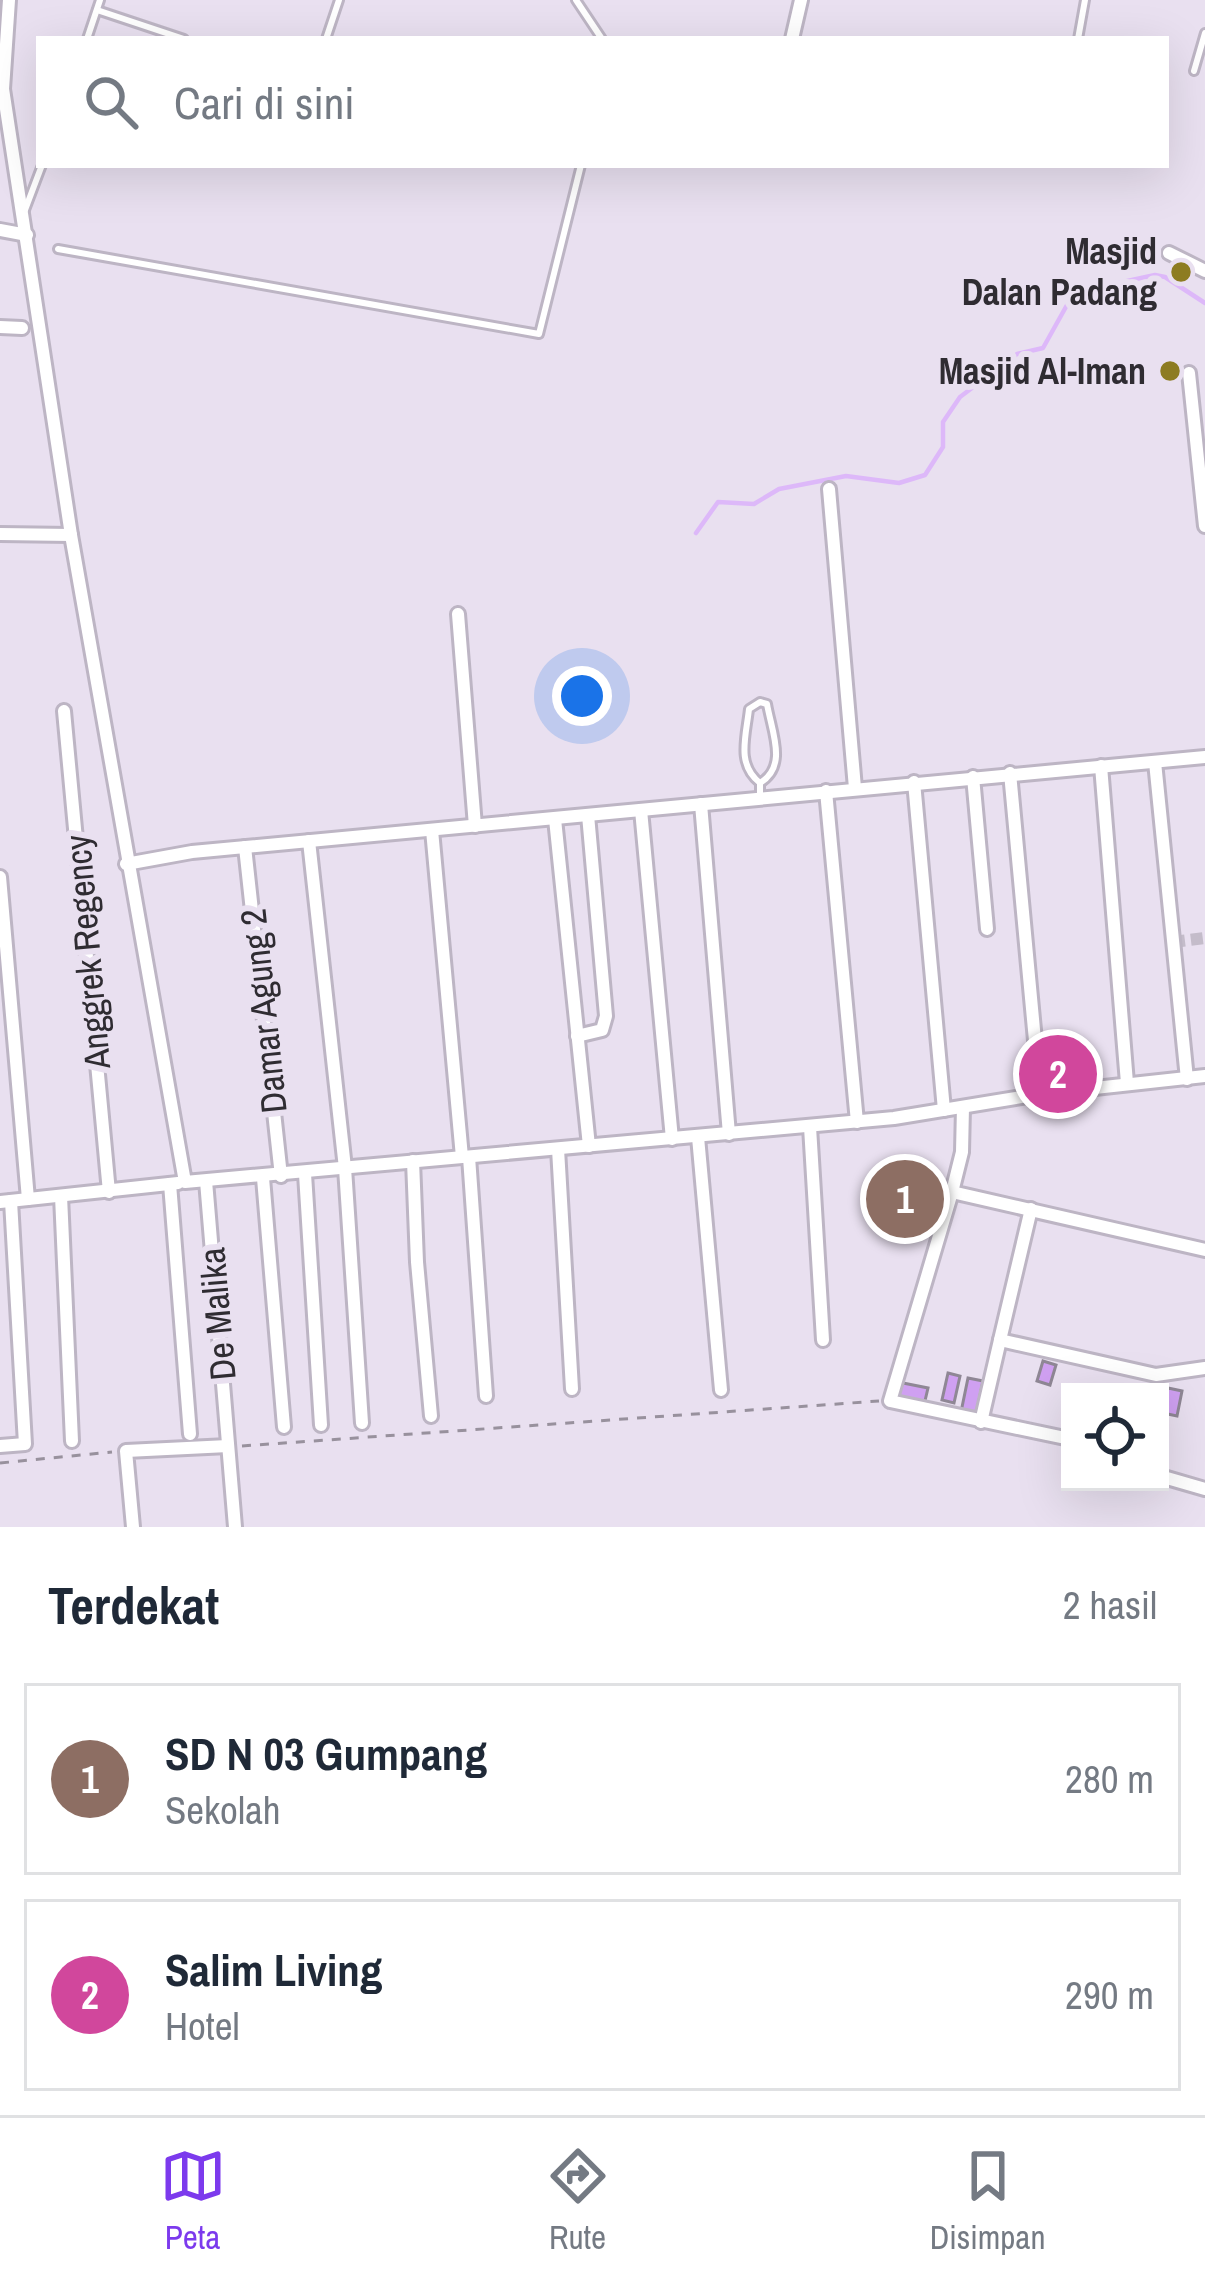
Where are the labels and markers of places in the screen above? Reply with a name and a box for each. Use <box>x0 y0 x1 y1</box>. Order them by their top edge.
place label: Masjid Dalan Padang <box>962 227 1157 316</box>
marker: Masjid Dalan Padang <box>1168 259 1194 285</box>
place label: Masjid Al-Iman <box>939 347 1146 395</box>
marker: Masjid Al-Iman <box>1157 358 1183 384</box>
pin: 2 <box>1019 1029 1097 1119</box>
pin: 1 <box>866 1154 944 1244</box>

